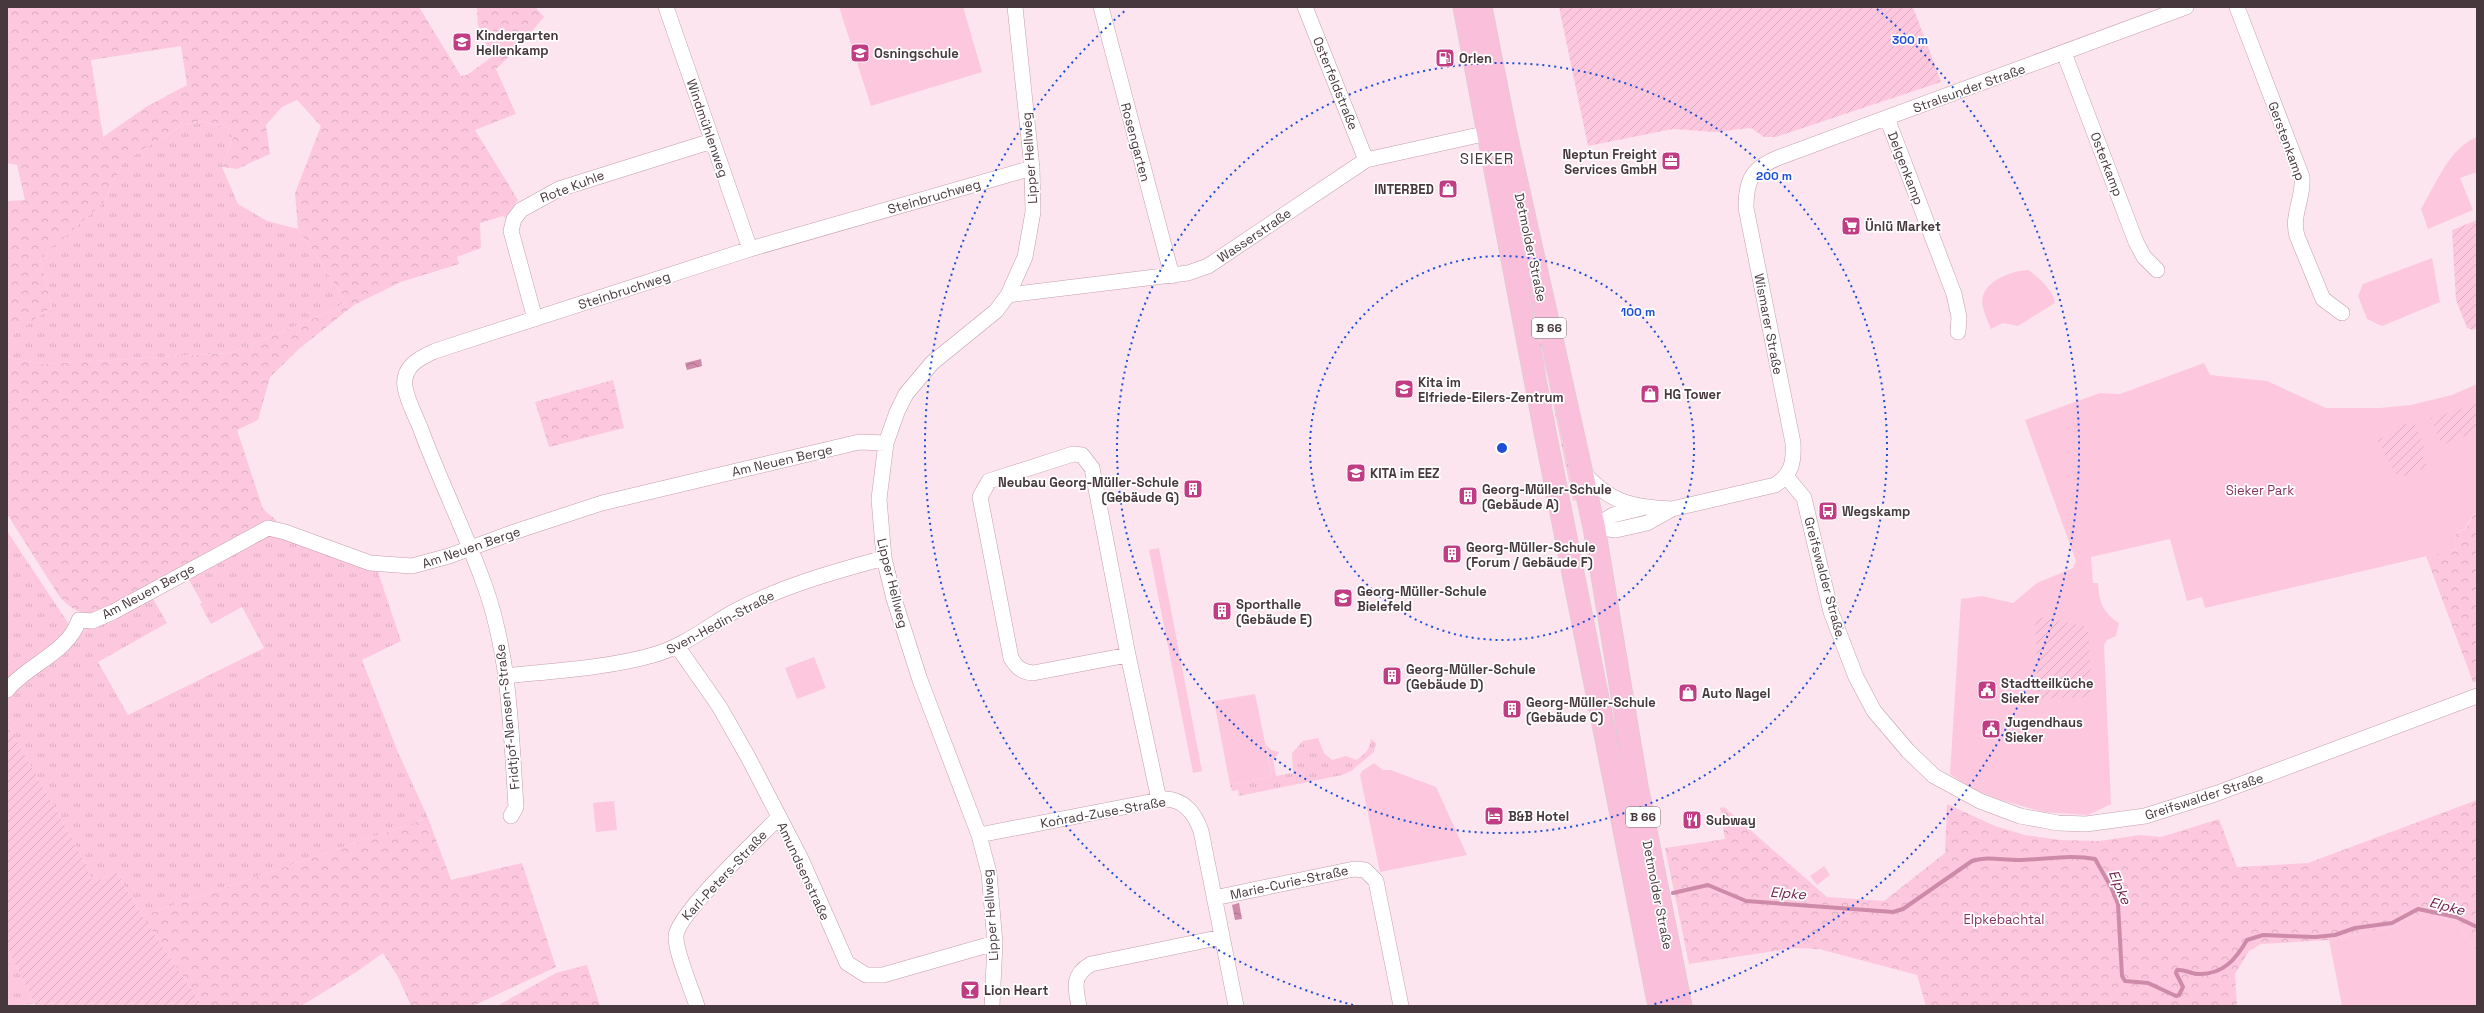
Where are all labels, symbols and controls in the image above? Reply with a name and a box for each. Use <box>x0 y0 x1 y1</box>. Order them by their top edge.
place label: Kindergarten Hellenkamp <box>476 27 558 59</box>
school or university icon: Kindergarten Hellenkamp <box>451 31 473 53</box>
text: 300 m <box>1892 32 1928 48</box>
street label: Osterfeldstraße <box>1309 34 1362 132</box>
school or university icon: Osningschule <box>849 42 871 64</box>
place label: Osningschule <box>874 45 959 62</box>
fuel station icon: Orlen <box>1434 47 1456 69</box>
place label: Orlen <box>1459 50 1492 67</box>
street label: Stralsunder Straße <box>1911 60 2028 117</box>
street label: Windmühlenweg <box>683 77 732 180</box>
street label: Gerstenkamp <box>2264 99 2309 183</box>
street label: Rosengarten <box>1117 101 1154 183</box>
street label: Lipper Hellweg <box>1018 112 1041 204</box>
street label: Delgenkamp <box>1884 129 1927 207</box>
street label: Osterkamp <box>2086 130 2127 199</box>
place label: Neptun Freight Services GmbH <box>1563 146 1657 178</box>
district label: SIEKER <box>1460 149 1514 168</box>
office icon: Neptun Freight Services GmbH <box>1660 150 1682 172</box>
street label: Rote Kuhle <box>538 166 607 206</box>
text: 200 m <box>1756 168 1792 184</box>
street label: Steinbruchweg <box>886 175 983 218</box>
shop icon: INTERBED <box>1437 178 1459 200</box>
place label: INTERBED <box>1374 181 1434 198</box>
street label: Detmolder Straße <box>1511 191 1550 303</box>
street label: Wasserstraße <box>1214 204 1294 266</box>
supermarket icon: Ünlü Market <box>1840 215 1862 237</box>
place label: Ünlü Market <box>1865 218 1941 235</box>
street label: Steinbruchweg <box>576 268 672 313</box>
street label: Wismarer Straße <box>1750 272 1787 376</box>
text: 100 m <box>1621 304 1655 320</box>
road number: B 66 <box>1532 318 1566 338</box>
place label: Kita im Elfriede-Eilers-Zentrum <box>1418 374 1564 406</box>
school or university icon: Kita im Elfriede-Eilers-Zentrum <box>1393 378 1415 400</box>
shop icon: HG Tower <box>1639 383 1661 405</box>
place label: HG Tower <box>1664 386 1721 403</box>
street label: Am Neuen Berge <box>730 441 834 480</box>
centre of rings <box>1495 441 1509 455</box>
school or university icon: KITA im EEZ <box>1345 462 1367 484</box>
place label: KITA im EEZ <box>1370 465 1440 482</box>
place label: Neubau Georg-Müller-Schule (Gebäude G) <box>998 474 1179 506</box>
building icon: Neubau Georg-Müller-Schule (Gebäude G) <box>1182 478 1204 500</box>
place label: Georg-Müller-Schule (Gebäude A) <box>1482 481 1612 513</box>
park label: Sieker Park <box>2226 482 2294 499</box>
building icon: Georg-Müller-Schule (Gebäude A) <box>1457 485 1479 507</box>
bus stop icon: Wegskamp <box>1817 500 1839 522</box>
place label: Wegskamp <box>1842 503 1910 520</box>
street label: Greifswalder Straße <box>1800 515 1849 639</box>
street label: Am Neuen Berge <box>420 523 523 572</box>
street label: Lipper Hellweg <box>873 536 912 630</box>
place label: Georg-Müller-Schule (Forum / Gebäude F) <box>1466 539 1596 571</box>
building icon: Georg-Müller-Schule (Forum / Gebäude F) <box>1441 543 1463 565</box>
street label: Am Neuen Berge <box>99 560 198 623</box>
place label: Georg-Müller-Schule Bielefeld <box>1357 583 1487 615</box>
street label: Sven-Hedin-Straße <box>663 587 777 658</box>
school or university icon: Georg-Müller-Schule Bielefeld <box>1332 587 1354 609</box>
place label: Sporthalle (Gebäude E) <box>1236 596 1312 628</box>
building icon: Sporthalle (Gebäude E) <box>1211 600 1233 622</box>
street label: Fridtjof-Nansen-Straße <box>491 643 524 791</box>
place label: Georg-Müller-Schule (Gebäude D) <box>1406 661 1536 693</box>
building icon: Georg-Müller-Schule (Gebäude D) <box>1381 665 1403 687</box>
place label: Stadtteilküche Sieker <box>2001 675 2094 707</box>
public building icon: Stadtteilküche Sieker <box>1976 679 1998 701</box>
shop icon: Auto Nagel <box>1677 682 1699 704</box>
place label: Auto Nagel <box>1702 685 1771 702</box>
place label: Georg-Müller-Schule (Gebäude C) <box>1526 694 1656 726</box>
building icon: Georg-Müller-Schule (Gebäude C) <box>1501 698 1523 720</box>
place label: Jugendhaus Sieker <box>2005 714 2083 746</box>
public building icon: Jugendhaus Sieker <box>1980 718 2002 740</box>
street label: Greifswalder Straße <box>2143 769 2266 824</box>
street label: Konrad-Zuse-Straße <box>1039 793 1167 832</box>
hotel icon: B&B Hotel <box>1483 805 1505 827</box>
road number: B 66 <box>1626 807 1660 827</box>
place label: B&B Hotel <box>1508 808 1569 825</box>
restaurant icon: Subway <box>1681 809 1703 831</box>
place label: Subway <box>1706 812 1756 829</box>
street label: Amundsenstraße <box>773 819 834 923</box>
street label: Karl-Peters-Straße <box>678 827 771 924</box>
street label: Detmolder Straße <box>1639 839 1676 951</box>
street label: Marie-Curie-Straße <box>1228 862 1350 903</box>
water label: Elpke <box>2105 867 2136 908</box>
street label: Lipper Hellweg <box>979 869 1002 961</box>
water label: Elpke <box>1770 883 1807 903</box>
water label: Elpke <box>2427 893 2467 920</box>
park label: Elpkebachtal <box>1963 911 2045 928</box>
bar icon: Lion Heart <box>959 979 981 1001</box>
place label: Lion Heart <box>984 982 1048 999</box>

